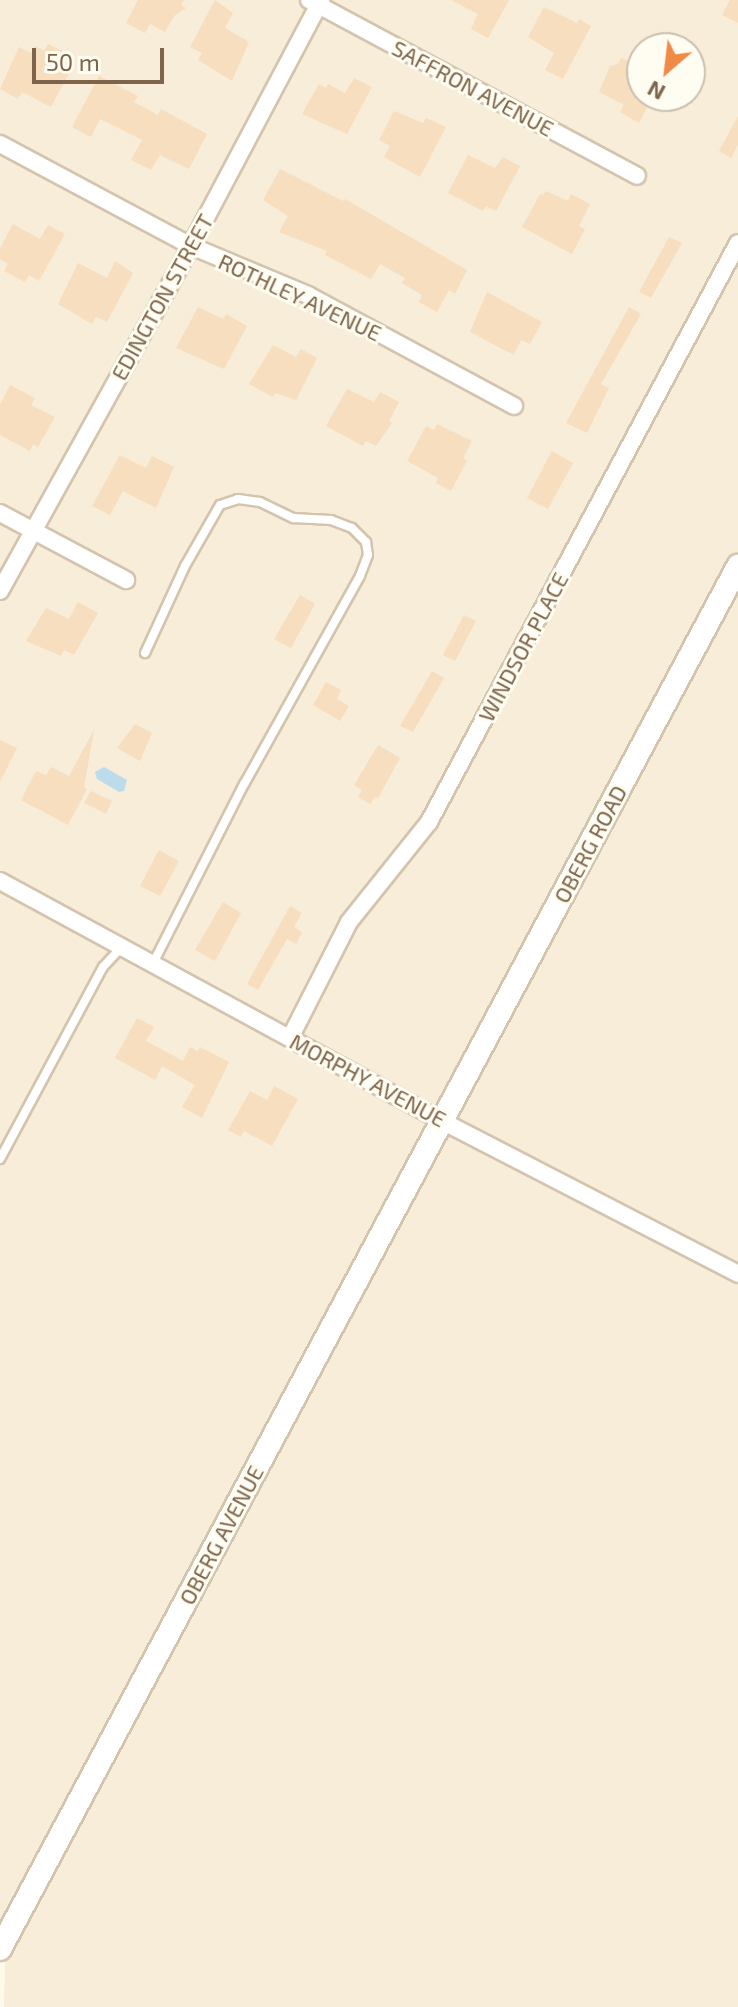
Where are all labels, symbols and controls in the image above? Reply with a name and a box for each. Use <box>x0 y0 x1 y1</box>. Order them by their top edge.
scale bar <box>36 32 168 82</box>
north arrow <box>626 32 706 112</box>
street label: SAFFRON AVENUE <box>388 34 558 142</box>
text: 50 m <box>46 47 100 76</box>
text: N <box>643 76 669 107</box>
street label: EDINGTON STREET <box>105 209 219 385</box>
street label: ROTHLEY AVENUE <box>214 247 386 347</box>
street label: WINDSOR PLACE <box>473 568 573 726</box>
street label: OBERG ROAD <box>548 781 632 907</box>
street label: MORPHY AVENUE <box>285 1028 451 1132</box>
street label: OBERG AVENUE <box>173 1461 269 1609</box>

